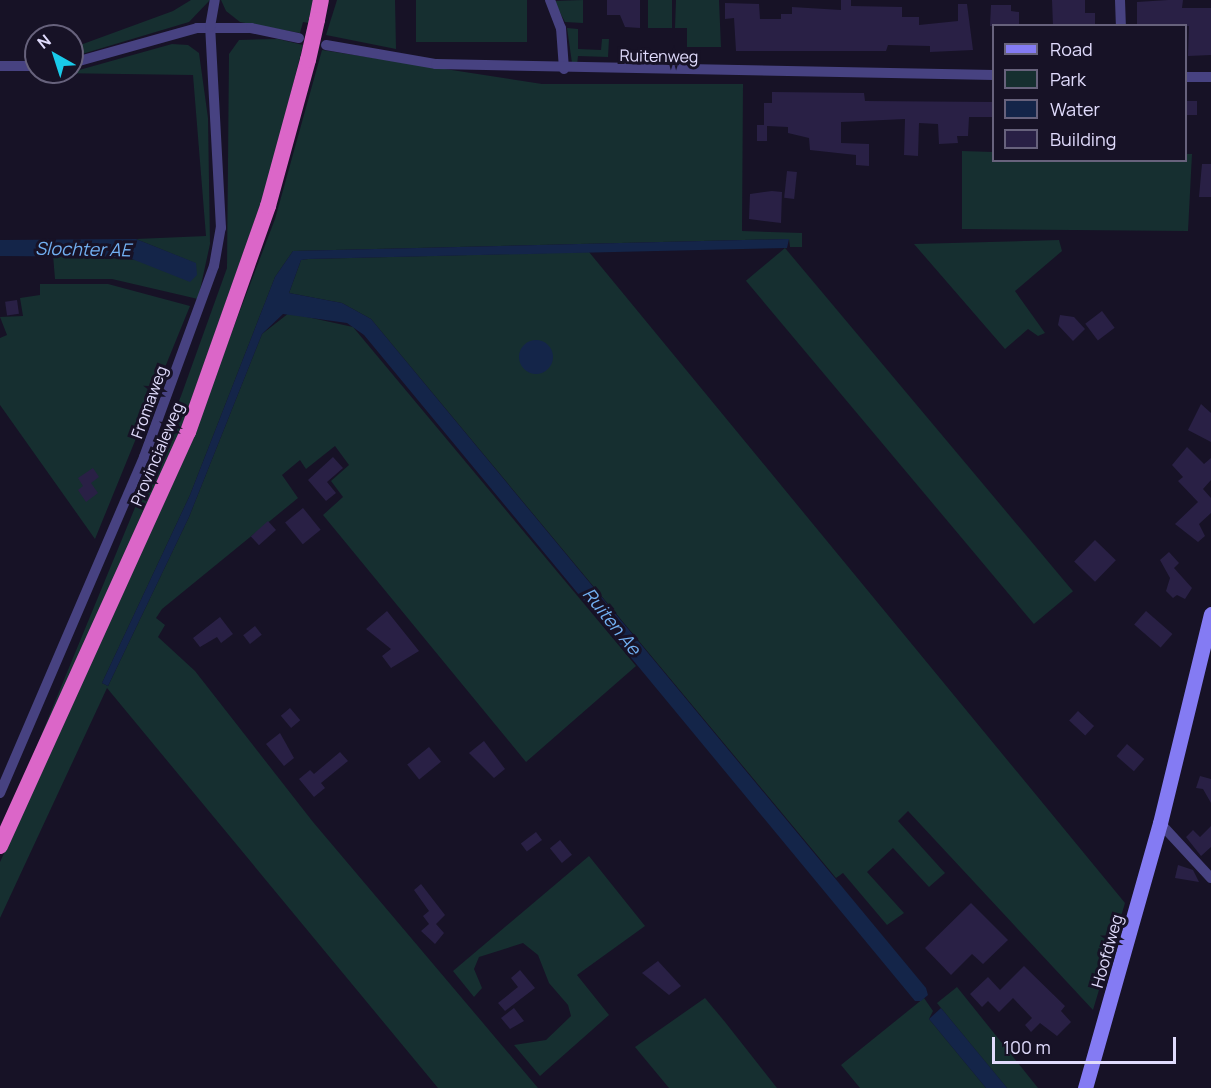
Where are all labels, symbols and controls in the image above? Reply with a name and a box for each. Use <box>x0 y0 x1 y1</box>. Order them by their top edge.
north arrow <box>24 24 84 84</box>
legend <box>992 24 1187 162</box>
text: N <box>33 29 55 54</box>
text: Road <box>1050 37 1093 61</box>
street label: Ruitenweg <box>619 46 699 66</box>
text: Park <box>1050 67 1086 91</box>
text: Water <box>1050 97 1100 121</box>
text: Building <box>1050 127 1116 151</box>
water label: Slochter AE <box>35 237 131 261</box>
street label: Fromaweg <box>127 363 171 441</box>
street label: Provincialeweg <box>127 399 187 509</box>
water label: Ruiten Ae <box>579 583 645 659</box>
street label: Hoofdweg <box>1087 912 1127 990</box>
scale bar <box>995 1025 1180 1063</box>
text: 100 m <box>1003 1035 1051 1059</box>

